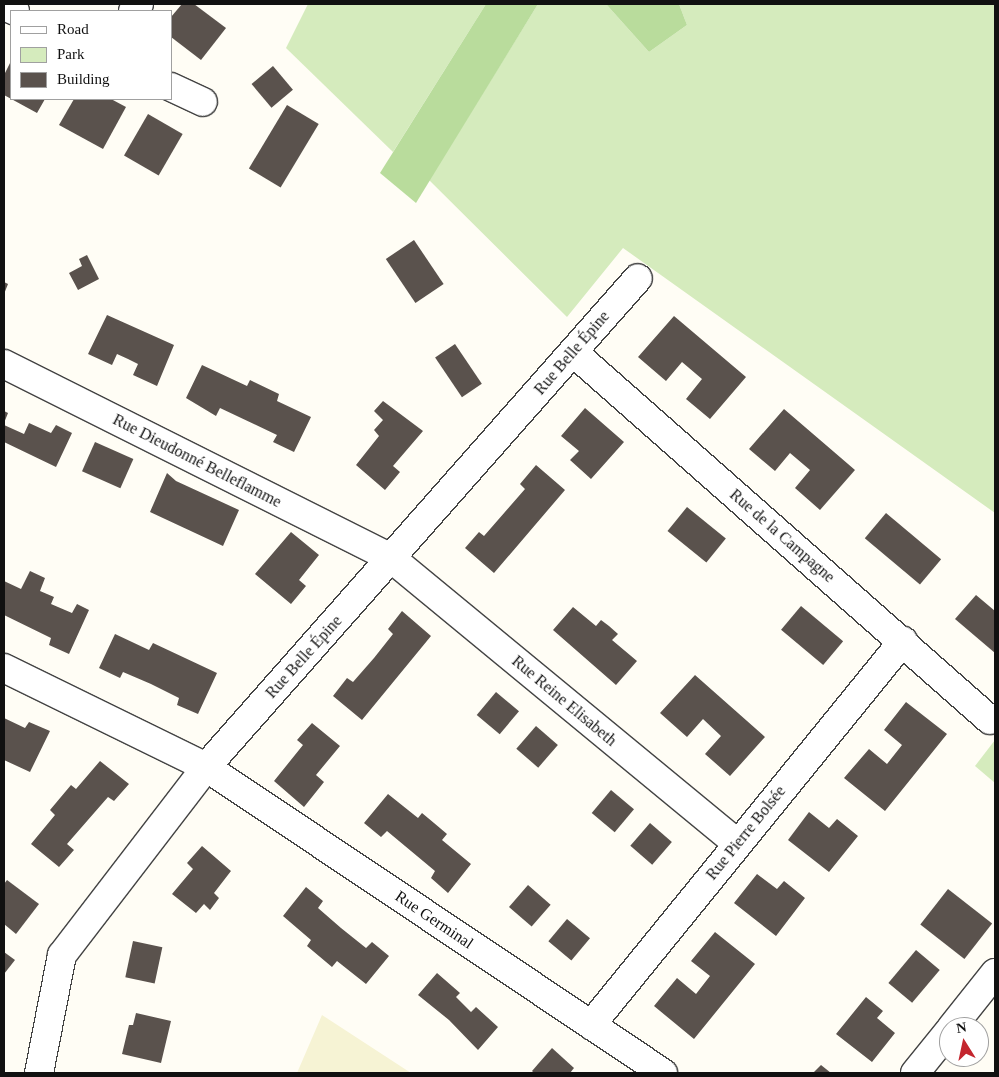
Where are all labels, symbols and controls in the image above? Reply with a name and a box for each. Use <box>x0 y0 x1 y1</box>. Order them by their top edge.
legend <box>10 10 172 100</box>
text: Road <box>57 21 89 37</box>
text: Park <box>57 46 85 62</box>
text: Building <box>57 71 110 87</box>
street label: Rue Belle Épine <box>530 307 614 399</box>
street label: Rue Dieudonné Belleflamme <box>110 410 284 512</box>
street label: Rue de la Campagne <box>726 485 838 587</box>
street label: Rue Belle Épine <box>262 612 346 702</box>
street label: Rue Reine Elisabeth <box>508 652 620 750</box>
street label: Rue Pierre Bolsée <box>702 782 790 884</box>
street label: Rue Germinal <box>391 887 477 953</box>
north arrow <box>939 1017 989 1067</box>
text: N <box>955 1019 968 1036</box>

